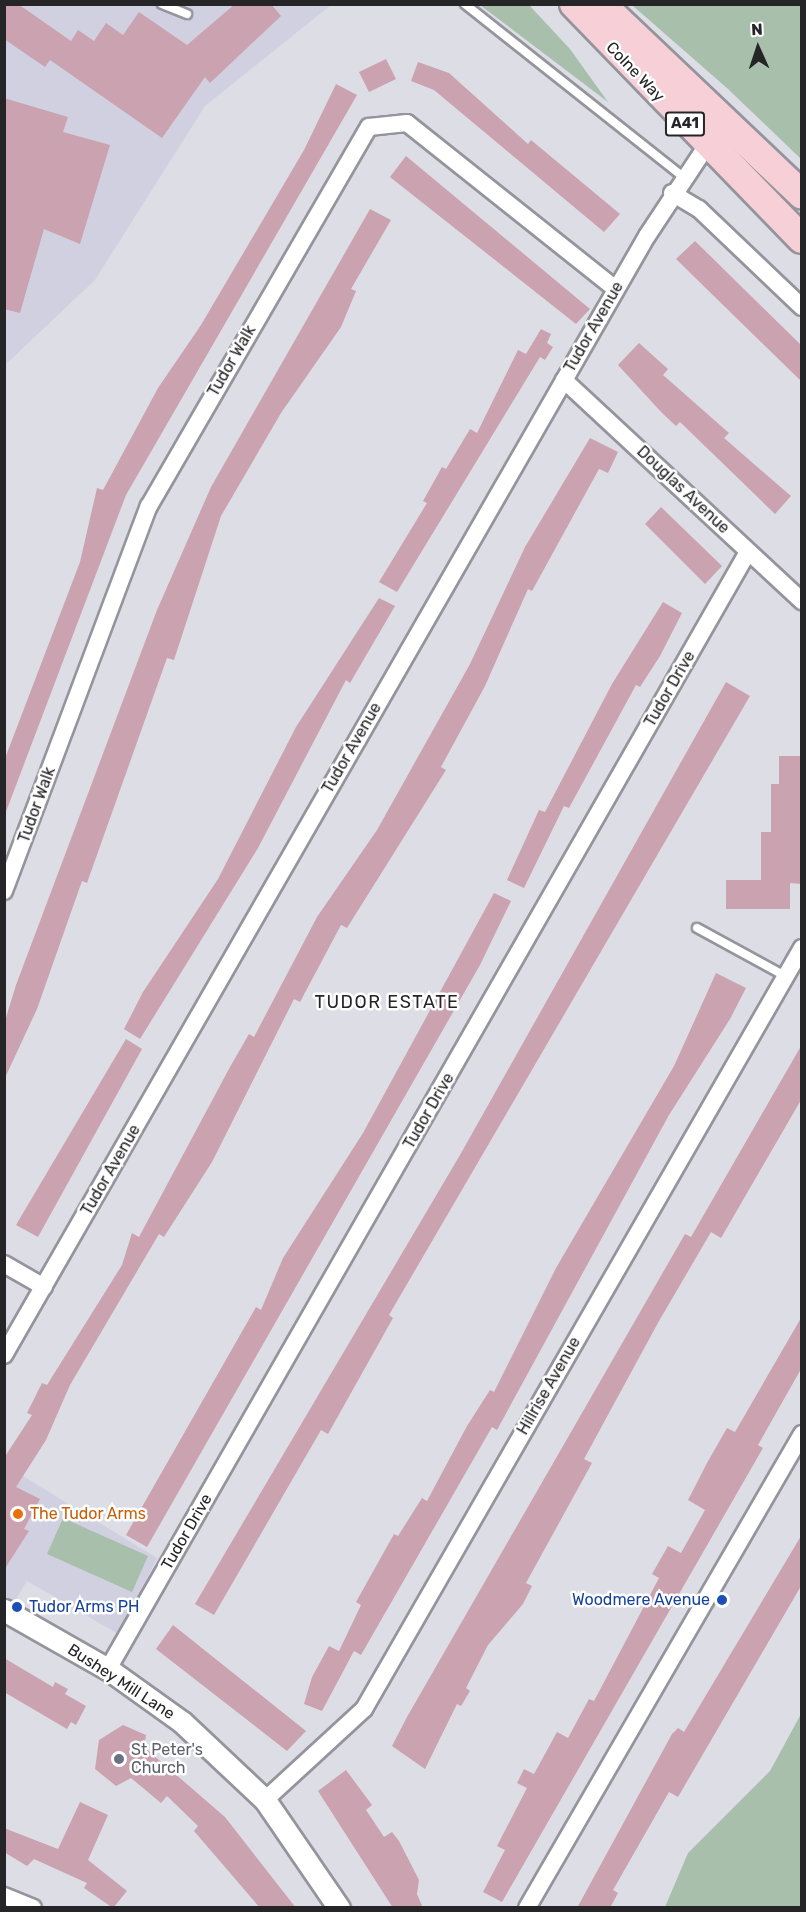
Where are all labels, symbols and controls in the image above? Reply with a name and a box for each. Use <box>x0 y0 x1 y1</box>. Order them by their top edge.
north arrow <box>728 18 788 78</box>
text: N <box>751 20 763 39</box>
street label: Colne Way <box>602 38 668 106</box>
road number: A41 <box>664 112 706 136</box>
street label: Tudor Avenue <box>560 278 628 376</box>
street label: Tudor Walk <box>204 322 260 400</box>
street label: Douglas Avenue <box>632 442 734 538</box>
street label: Tudor Drive <box>640 647 700 731</box>
street label: Tudor Avenue <box>318 699 386 797</box>
street label: Tudor Walk <box>14 764 60 846</box>
district label: TUDOR ESTATE <box>315 991 459 1013</box>
street label: Tudor Drive <box>399 1069 459 1153</box>
street label: Tudor Avenue <box>77 1121 145 1219</box>
street label: Hillrise Avenue <box>513 1334 585 1438</box>
street label: Tudor Drive <box>157 1490 217 1574</box>
place label: The Tudor Arms <box>30 1504 147 1524</box>
marker: The Tudor Arms <box>11 1507 25 1521</box>
place label: Woodmere Avenue <box>572 1590 710 1610</box>
marker: Woodmere Avenue <box>715 1593 729 1607</box>
place label: Tudor Arms PH <box>29 1597 140 1617</box>
marker: Tudor Arms PH <box>10 1600 24 1614</box>
street label: Bushey Mill Lane <box>64 1640 178 1724</box>
place label: St Peter's Church <box>131 1740 203 1778</box>
marker: St Peter's Church <box>112 1752 126 1766</box>

